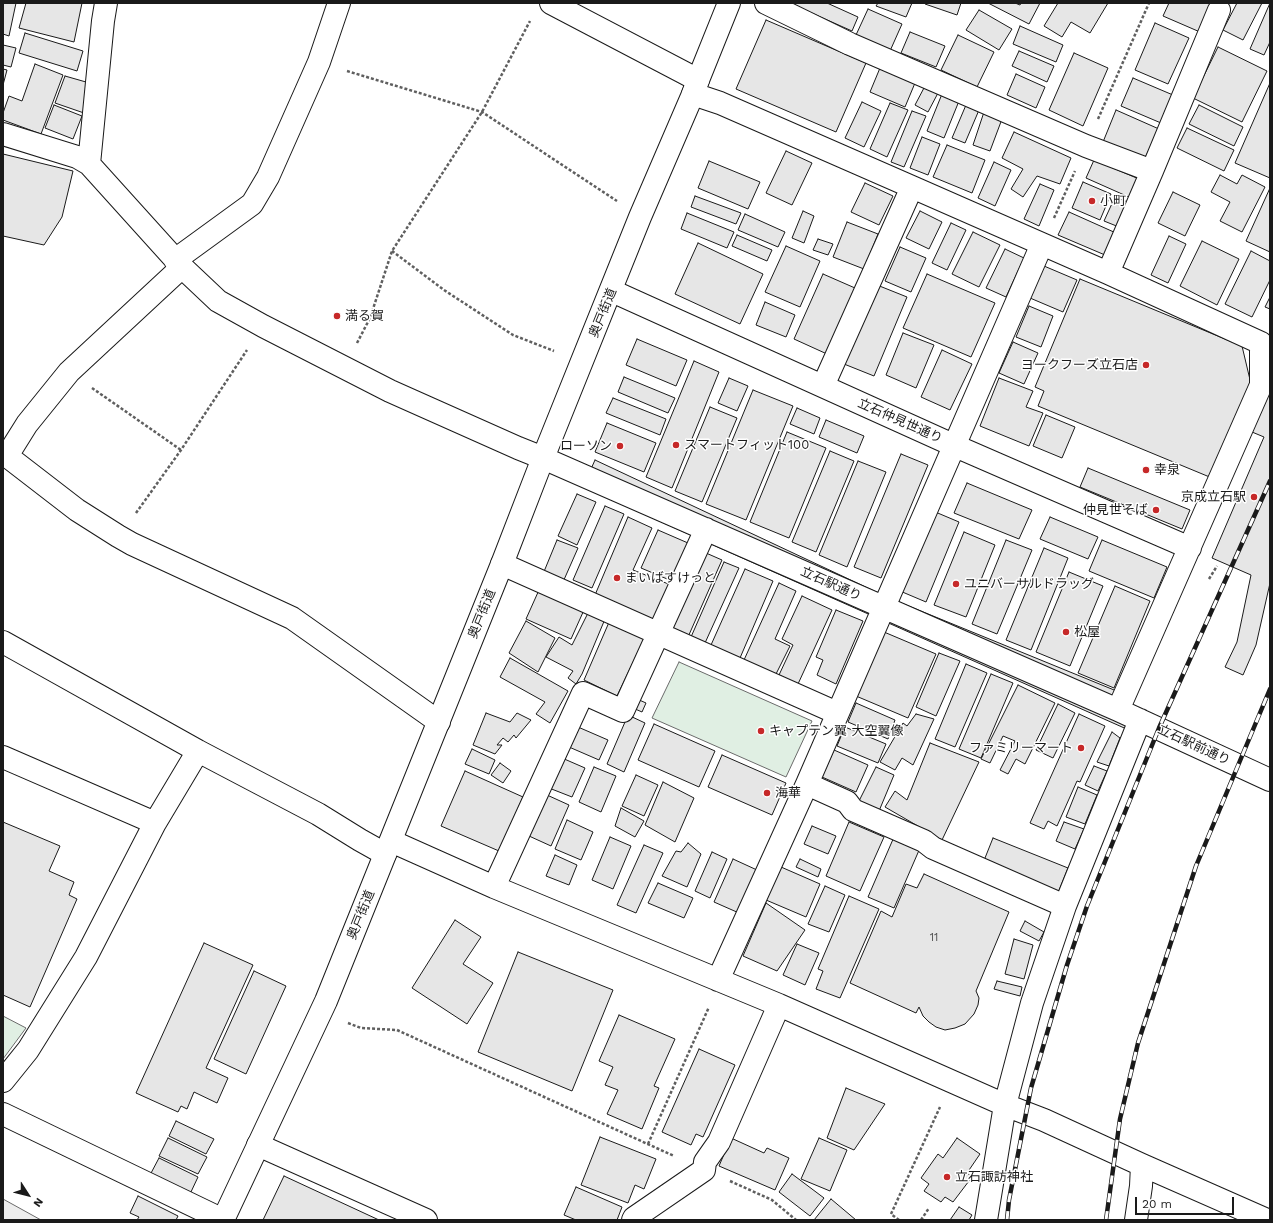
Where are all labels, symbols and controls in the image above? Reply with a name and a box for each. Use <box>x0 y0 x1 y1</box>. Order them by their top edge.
place label: 小町 <box>1100 193 1126 209</box>
marker: 小町 <box>1087 196 1097 206</box>
street label: 奥戸街道 <box>586 286 620 340</box>
place label: 満る賀 <box>345 308 384 324</box>
marker: 満る賀 <box>332 311 342 321</box>
place label: ヨークフーズ立石店 <box>1021 357 1138 373</box>
marker: ヨークフーズ立石店 <box>1141 360 1151 370</box>
street label: 立石仲見世通り <box>855 395 945 447</box>
place label: スマートフィット100 <box>684 437 809 453</box>
place label: ローソン <box>560 438 612 454</box>
marker: スマートフィット100 <box>671 440 681 450</box>
marker: ローソン <box>615 441 625 451</box>
place label: 幸泉 <box>1154 462 1180 478</box>
marker: 幸泉 <box>1141 465 1151 475</box>
place label: 京成立石駅 <box>1181 489 1246 505</box>
marker: 京成立石駅 <box>1249 492 1259 502</box>
place label: 仲見世そば <box>1083 502 1148 518</box>
marker: 仲見世そば <box>1151 505 1161 515</box>
street label: 立石駅通り <box>798 564 864 604</box>
place label: まいばすけっと <box>625 570 716 586</box>
marker: まいばすけっと <box>612 573 622 583</box>
place label: ユニバーサルドラッグ <box>964 576 1094 592</box>
marker: ユニバーサルドラッグ <box>951 579 961 589</box>
street label: 奥戸街道 <box>465 587 499 641</box>
place label: 松屋 <box>1074 624 1100 640</box>
marker: 松屋 <box>1061 627 1071 637</box>
street label: 立石駅前通り <box>1155 721 1233 769</box>
place label: キャプテン翼 大空翼像 <box>769 723 903 739</box>
marker: キャプテン翼 大空翼像 <box>756 726 766 736</box>
place label: ファミリーマート <box>969 740 1073 756</box>
marker: ファミリーマート <box>1076 743 1086 753</box>
place label: 海華 <box>775 785 801 801</box>
marker: 海華 <box>762 788 772 798</box>
street label: 奥戸街道 <box>344 888 378 942</box>
house number: 11 <box>930 931 938 945</box>
place label: 立石諏訪神社 <box>955 1169 1033 1185</box>
marker: 立石諏訪神社 <box>942 1172 952 1182</box>
north arrow <box>8 1175 48 1215</box>
scale bar <box>1137 1189 1236 1215</box>
text: N <box>30 1195 46 1209</box>
text: 20 m <box>1142 1197 1172 1211</box>

